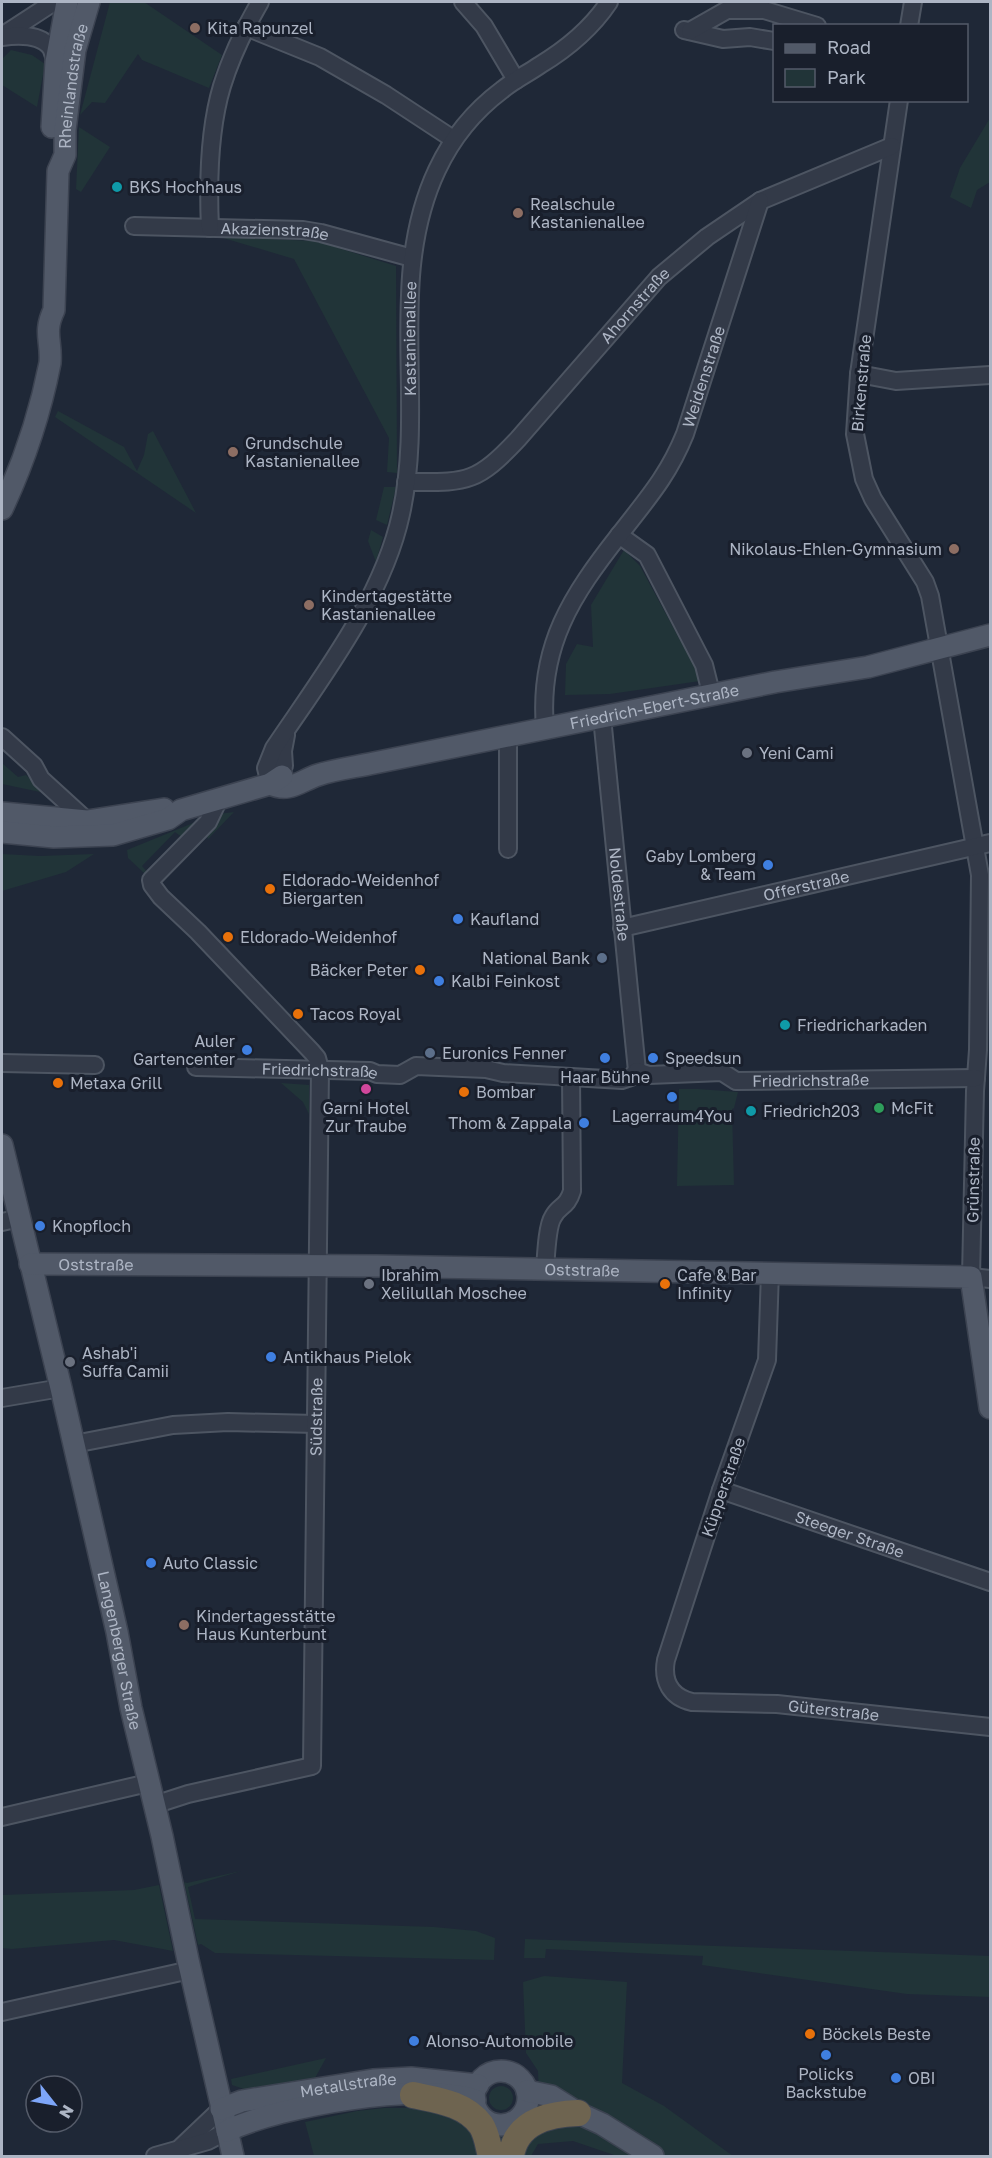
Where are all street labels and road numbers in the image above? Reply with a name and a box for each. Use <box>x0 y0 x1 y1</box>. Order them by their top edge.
street label: Rheinlandstraße <box>55 21 92 149</box>
street label: Akazienstraße <box>220 218 331 245</box>
street label: Ahornstraße <box>596 263 673 347</box>
street label: Kastanienallee <box>399 281 421 396</box>
street label: Weidenstraße <box>678 323 729 430</box>
street label: Birkenstraße <box>847 333 875 433</box>
street label: Friedrich-Ebert-Straße <box>568 680 741 733</box>
street label: Noldestraße <box>605 846 634 942</box>
street label: Offerstraße <box>761 866 851 905</box>
street label: Friedrichstraße <box>261 1059 382 1084</box>
street label: Friedrichstraße <box>752 1069 869 1091</box>
street label: Grünstraße <box>962 1137 984 1223</box>
street label: Oststraße <box>58 1254 134 1275</box>
street label: Oststraße <box>544 1259 620 1280</box>
street label: Südstraße <box>306 1378 326 1456</box>
street label: Küpperstraße <box>697 1434 749 1540</box>
street label: Steeger Straße <box>792 1506 907 1562</box>
street label: Langenberger Straße <box>93 1569 146 1732</box>
street label: Güterstraße <box>787 1695 880 1725</box>
street label: Metallstraße <box>299 2069 397 2102</box>

